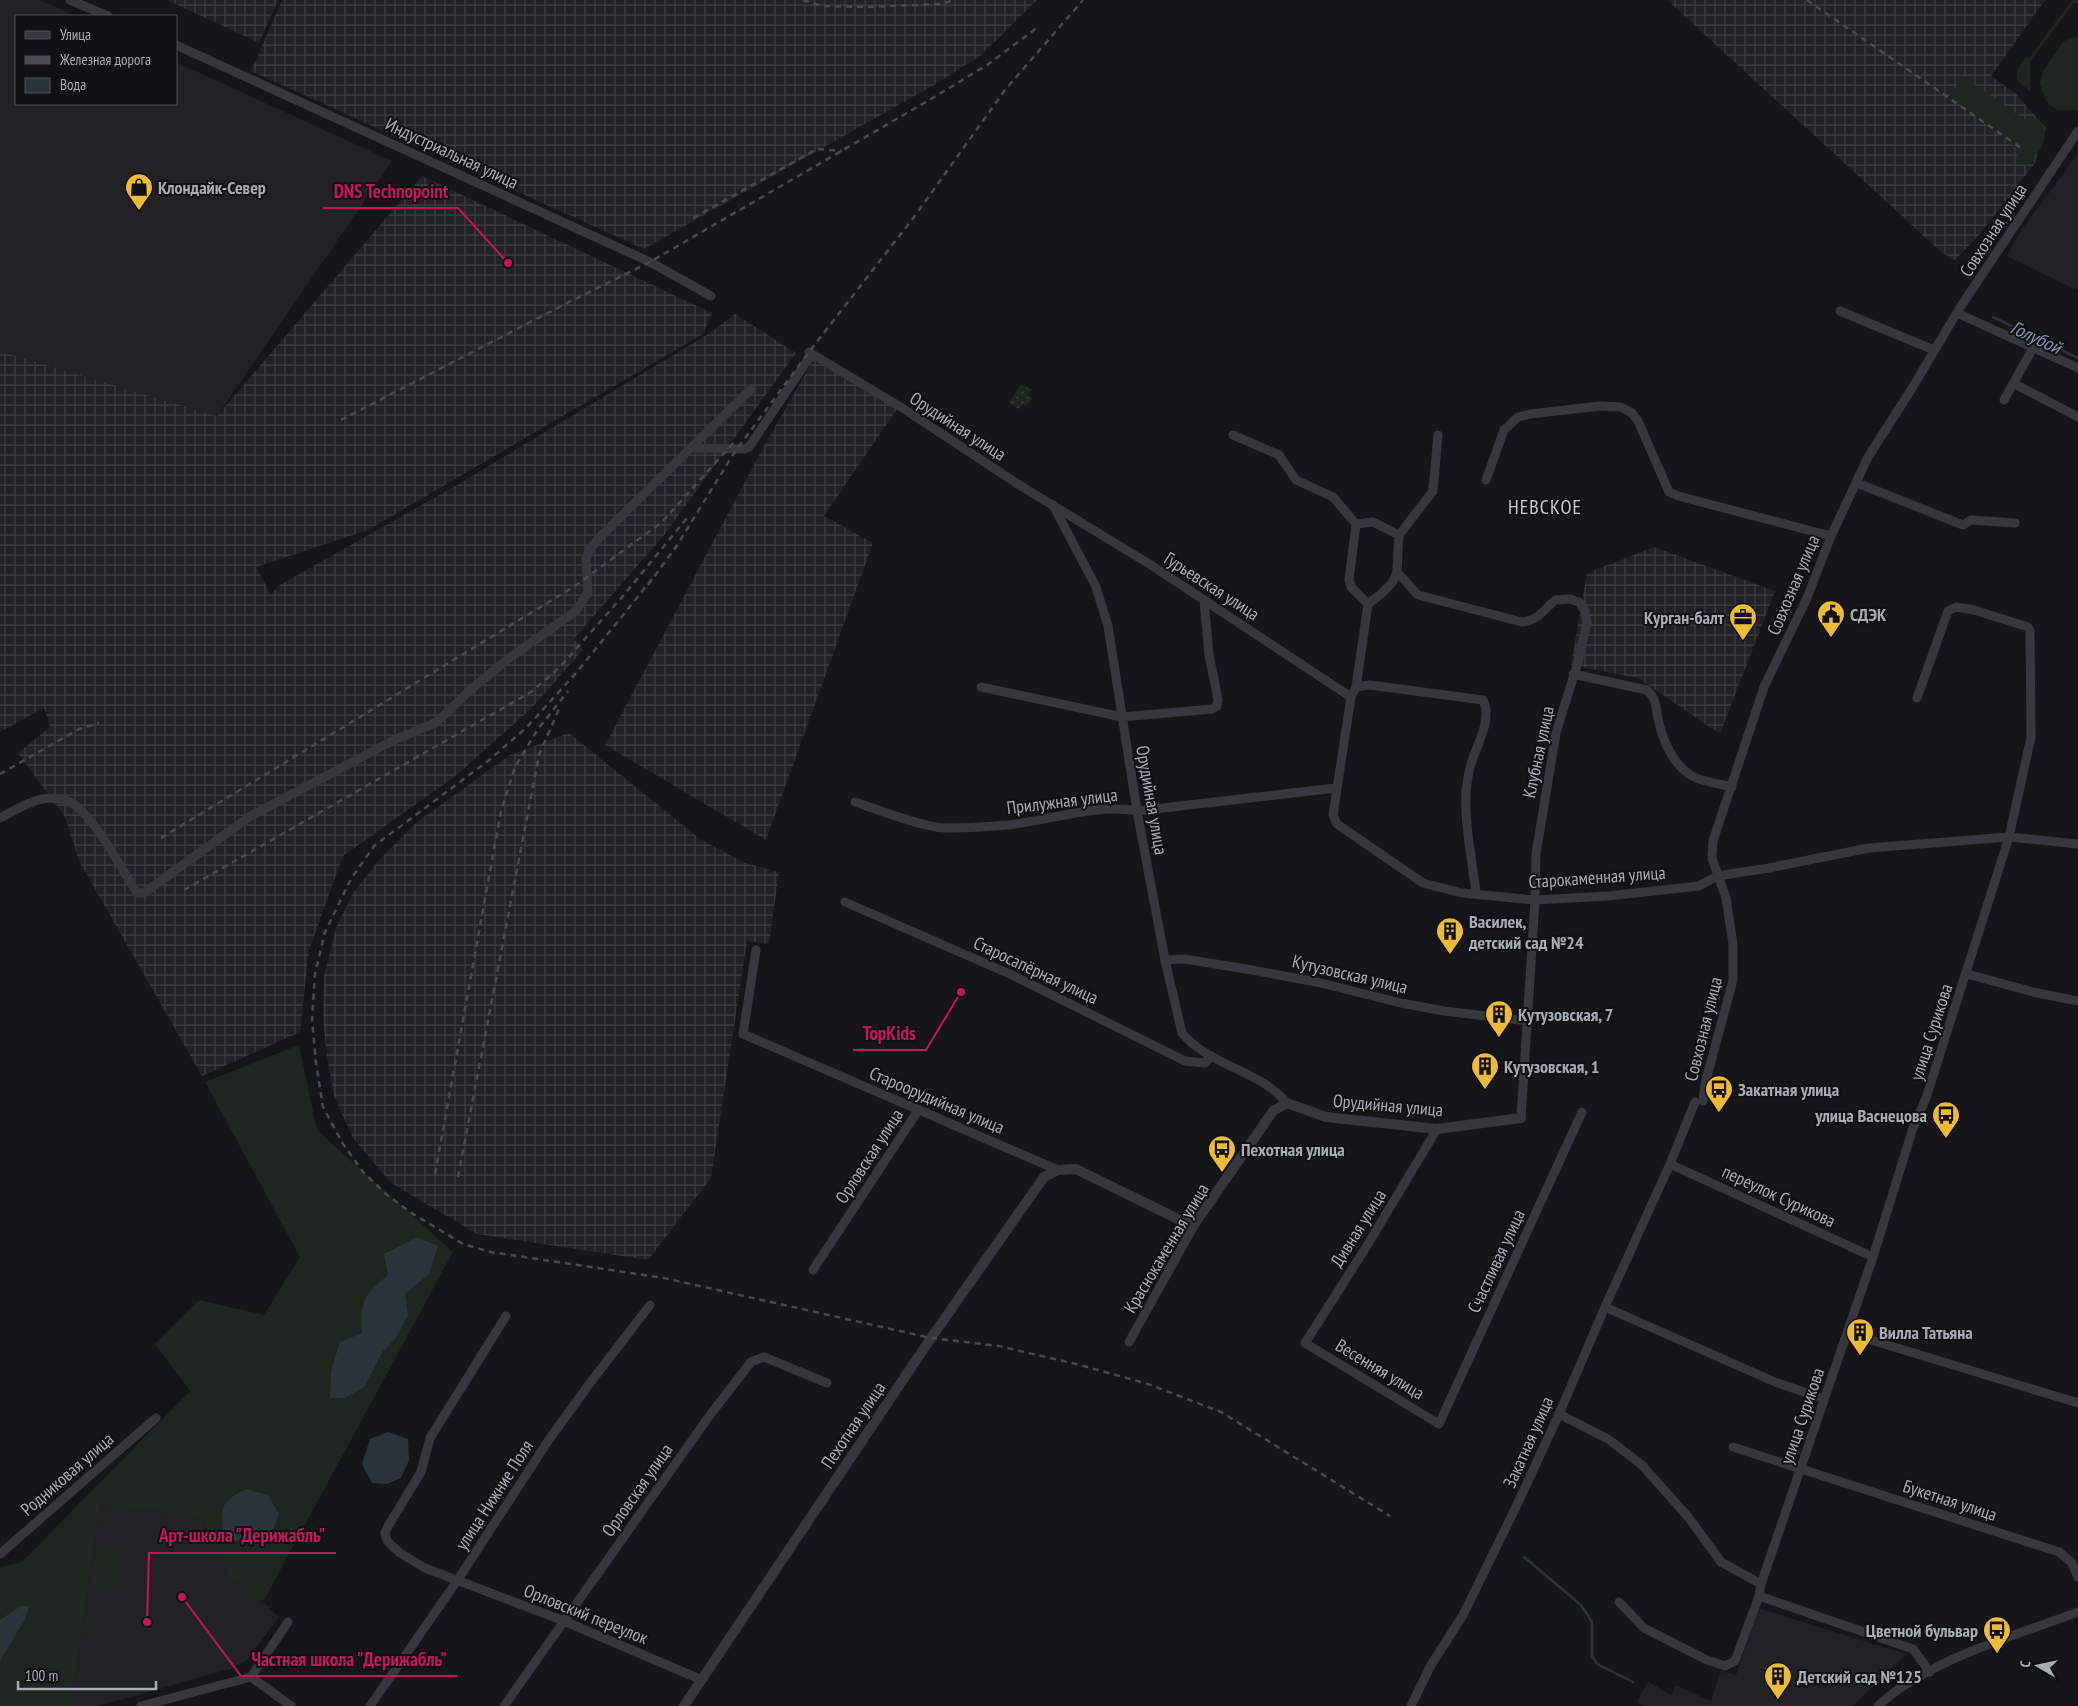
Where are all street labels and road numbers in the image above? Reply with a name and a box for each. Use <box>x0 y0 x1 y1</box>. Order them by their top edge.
street label: Индустриальная улица <box>382 112 522 194</box>
street label: Совхозная улица <box>1954 179 2032 281</box>
street label: Орудийная улица <box>905 386 1011 466</box>
street label: Совхозная улица <box>1762 531 1824 639</box>
street label: Гурьевская улица <box>1160 547 1264 625</box>
street label: Клубная улица <box>1517 704 1559 800</box>
street label: Орудийная улица <box>1131 744 1173 856</box>
street label: Прилужная улица <box>1005 783 1119 819</box>
street label: Старокаменная улица <box>1528 861 1666 893</box>
street label: Старосапёрная улица <box>970 931 1102 1009</box>
street label: Кутузовская улица <box>1290 950 1410 998</box>
street label: Совхозная улица <box>1679 974 1727 1084</box>
street label: улица Сурикова <box>1905 981 1957 1083</box>
street label: Староорудийная улица <box>866 1061 1008 1139</box>
street label: Орудийная улица <box>1332 1089 1444 1121</box>
street label: Орловская улица <box>830 1104 908 1208</box>
street label: переулок Сурикова <box>1719 1160 1839 1232</box>
street label: Краснокаменная улица <box>1118 1179 1214 1317</box>
street label: Дивная улица <box>1325 1185 1391 1271</box>
street label: Счастливая улица <box>1462 1206 1530 1316</box>
street label: Весенняя улица <box>1331 1334 1429 1404</box>
street label: улица Сурикова <box>1775 1365 1829 1467</box>
street label: Пехотная улица <box>816 1377 890 1473</box>
street label: Закатная улица <box>1498 1393 1558 1491</box>
street label: Родниковая улица <box>16 1427 118 1521</box>
street label: улица Нижние Поля <box>450 1436 538 1554</box>
street label: Орловская улица <box>597 1439 677 1541</box>
street label: Букетная улица <box>1900 1474 2000 1526</box>
street label: Орловский переулок <box>521 1579 651 1649</box>

